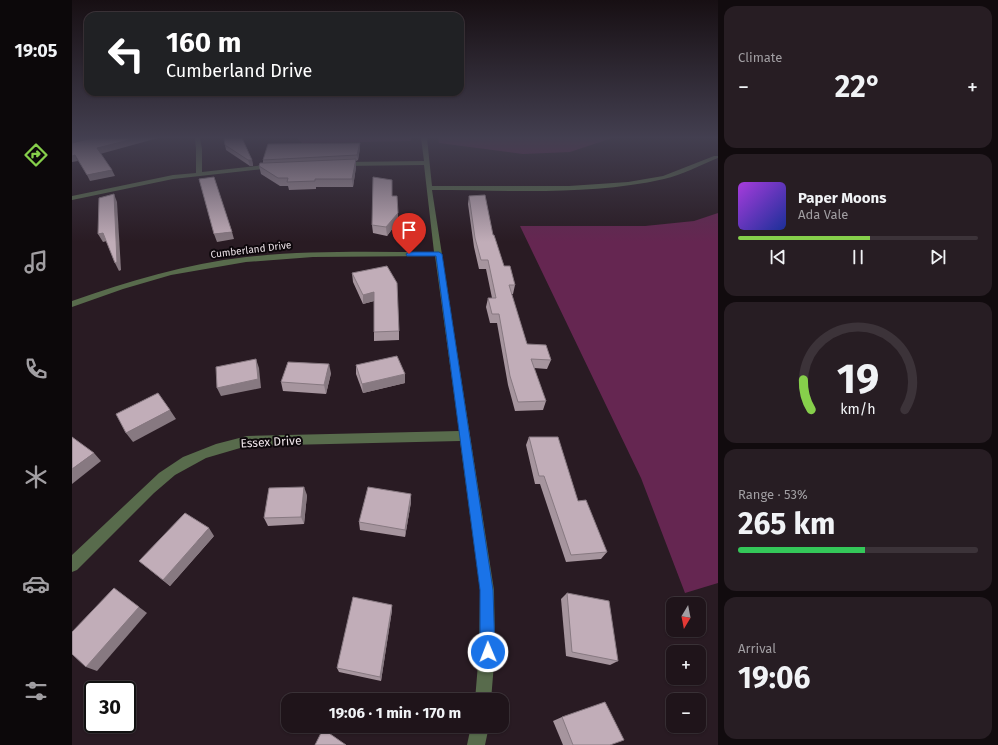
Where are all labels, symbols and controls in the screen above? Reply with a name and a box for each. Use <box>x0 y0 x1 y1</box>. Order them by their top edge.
text: 160 m <box>166 26 241 59</box>
icon: left <box>100 28 152 80</box>
text: 19:05 <box>15 40 57 62</box>
text: Climate <box>738 50 782 65</box>
text: Cumberland Drive <box>166 60 312 82</box>
text: 22° <box>835 69 881 105</box>
text: − <box>738 74 749 101</box>
text: + <box>967 74 978 101</box>
icon: directions <box>22 141 50 169</box>
text: Paper Moons <box>798 189 886 207</box>
text: Ada Vale <box>798 207 848 222</box>
pin <box>392 213 426 254</box>
icon: arrive <box>398 219 420 241</box>
street label: Cumberland Drive <box>210 239 292 261</box>
icon: previous <box>767 246 789 268</box>
icon: pause <box>847 246 869 268</box>
icon: next <box>927 246 949 268</box>
icon: music <box>22 248 50 276</box>
text: 19 <box>837 354 879 404</box>
icon: phone <box>22 355 50 383</box>
text: km/h <box>840 401 876 418</box>
street label: Essex Drive <box>240 433 302 451</box>
icon: climate <box>22 463 50 491</box>
text: Range · 53% <box>738 487 808 502</box>
text: 265 km <box>738 506 835 542</box>
icon: car <box>22 570 50 598</box>
north arrow <box>666 597 706 637</box>
map controls <box>666 597 706 733</box>
position arrow <box>467 631 509 673</box>
text: Arrival <box>738 641 776 656</box>
button: + <box>666 645 706 685</box>
text: 19:06 <box>738 660 810 696</box>
icon: filters <box>22 677 50 705</box>
speed limit sign: 30 <box>84 681 136 733</box>
button: − <box>666 693 706 733</box>
text: 19:06 · 1 min · 170 m <box>329 704 461 722</box>

